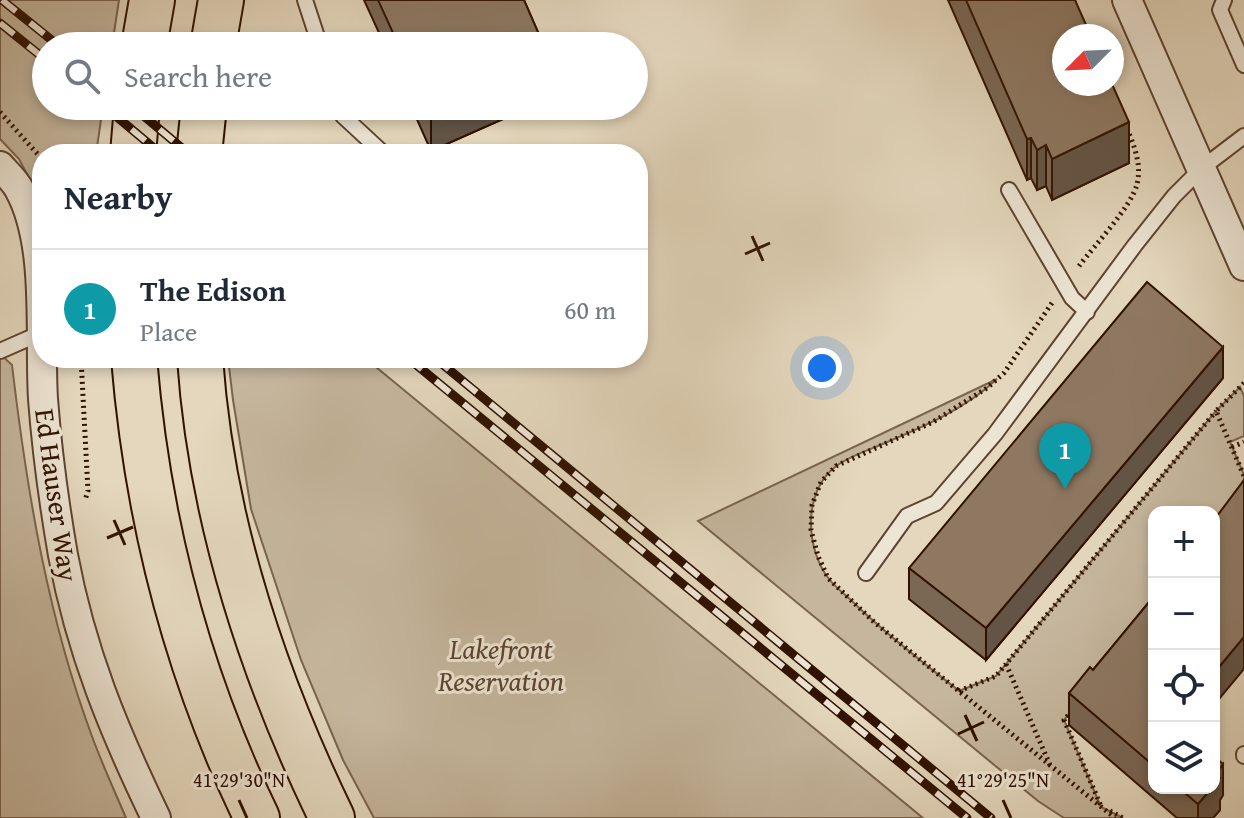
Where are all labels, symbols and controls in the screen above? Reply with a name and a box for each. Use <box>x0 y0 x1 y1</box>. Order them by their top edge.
north arrow <box>1052 24 1124 96</box>
search box <box>32 32 648 120</box>
icon: search <box>60 54 104 98</box>
text: Search here <box>124 54 272 98</box>
text: Nearby <box>64 172 173 221</box>
text: The Edison <box>140 268 286 312</box>
text: 1 <box>83 290 97 329</box>
text: 60 m <box>564 290 616 329</box>
text: Place <box>140 312 197 351</box>
your location <box>802 348 842 388</box>
street label: Ed Hauser Way <box>25 406 90 584</box>
pin: 1 <box>1039 423 1091 489</box>
map controls <box>1148 506 1220 794</box>
button: + <box>1148 506 1220 578</box>
button: − <box>1148 578 1220 650</box>
park label: Lakefront Reservation <box>437 628 564 701</box>
button: locate <box>1148 650 1220 722</box>
button: layers <box>1148 722 1220 794</box>
text: 41°29'30"N <box>193 765 285 794</box>
text: 41°29'25"N <box>957 765 1049 794</box>

